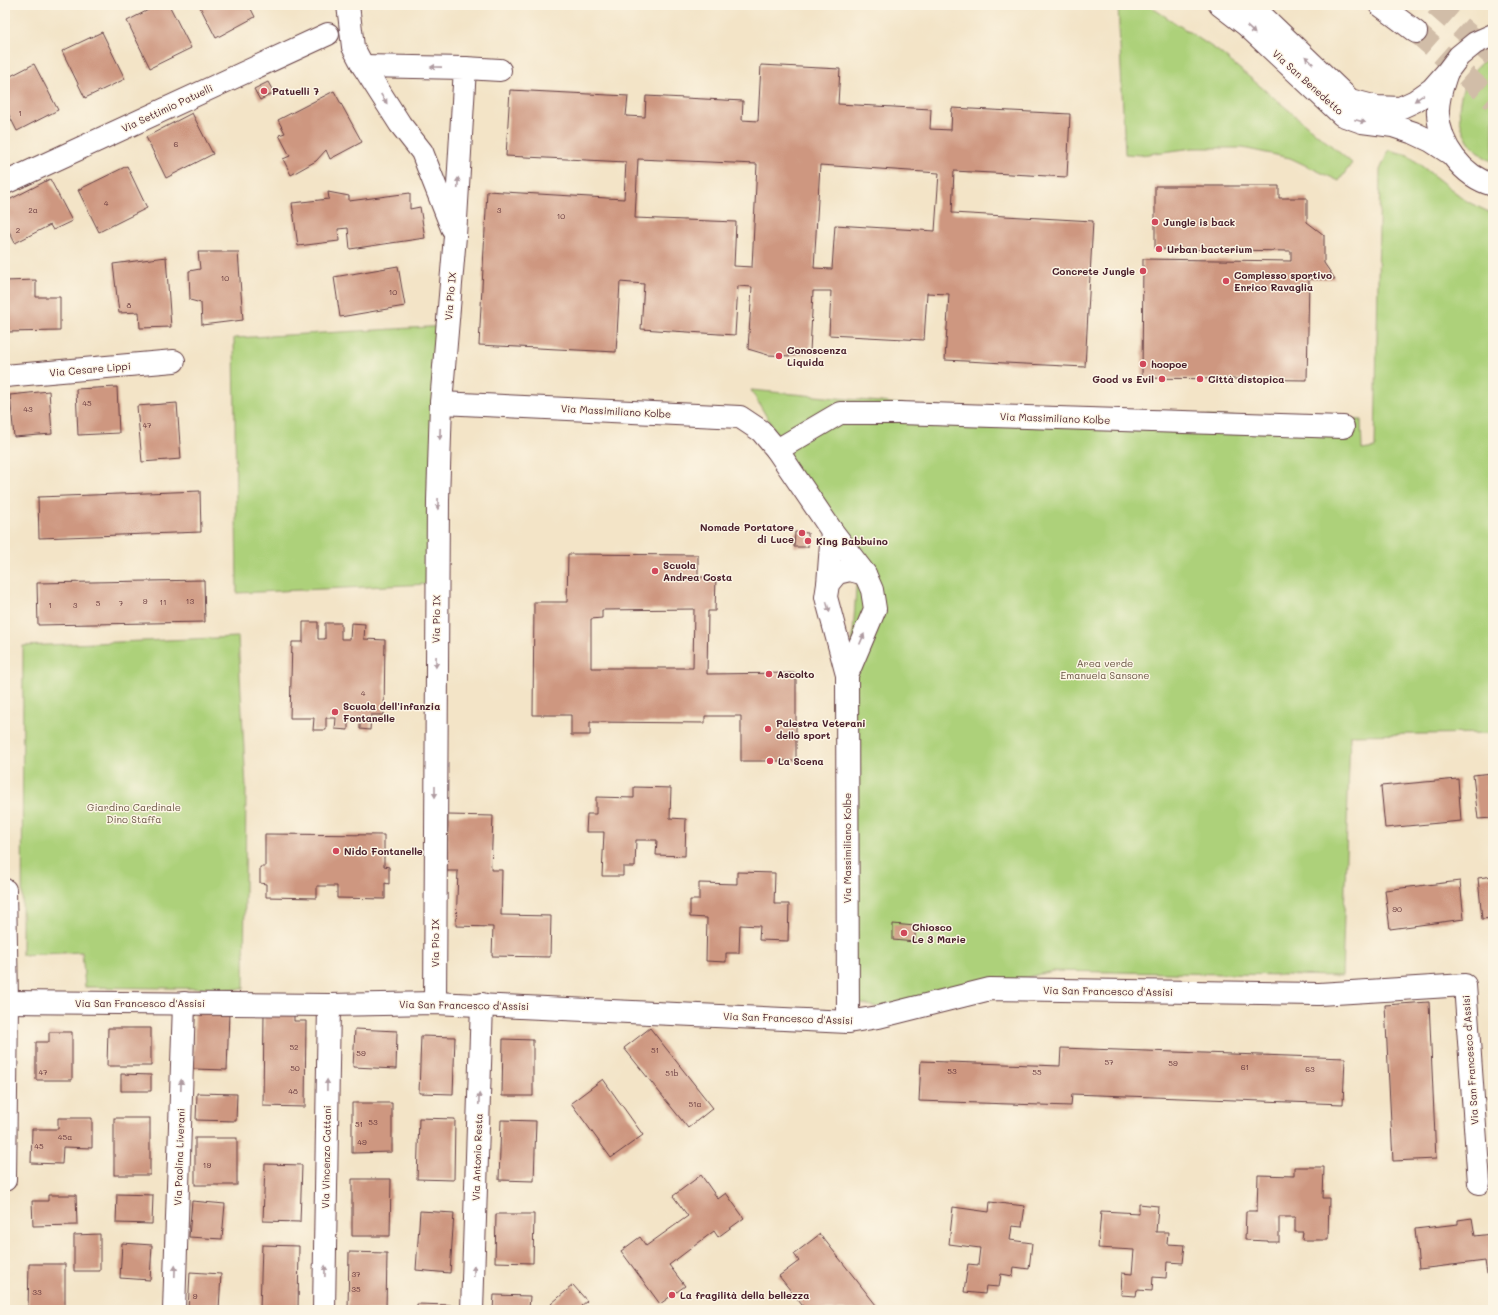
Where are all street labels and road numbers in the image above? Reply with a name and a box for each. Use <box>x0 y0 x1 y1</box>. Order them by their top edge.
street label: Via San Benedetto <box>1270 46 1347 118</box>
street label: Via Settimio Patuelli <box>119 81 215 135</box>
street label: Via Pio IX <box>441 271 459 321</box>
street label: Via Cesare Lippi <box>49 358 131 380</box>
street label: Via Massimiliano Kolbe <box>560 401 672 421</box>
street label: Via Massimiliano Kolbe <box>1000 409 1110 427</box>
street label: Via Pio IX <box>429 594 443 643</box>
street label: Via Massimiliano Kolbe <box>840 793 854 903</box>
street label: Via Pio IX <box>428 919 442 967</box>
street label: Via San Francesco d'Assisi <box>1043 983 1173 999</box>
street label: Via San Francesco d'Assisi <box>1458 995 1482 1125</box>
street label: Via San Francesco d'Assisi <box>75 996 205 1010</box>
street label: Via San Francesco d'Assisi <box>399 997 529 1013</box>
street label: Via San Francesco d'Assisi <box>723 1009 853 1027</box>
street label: Via Vincenzo Cattani <box>318 1105 334 1209</box>
street label: Via Paolina Liverani <box>170 1108 188 1206</box>
street label: Via Antonio Resta <box>468 1113 486 1201</box>

